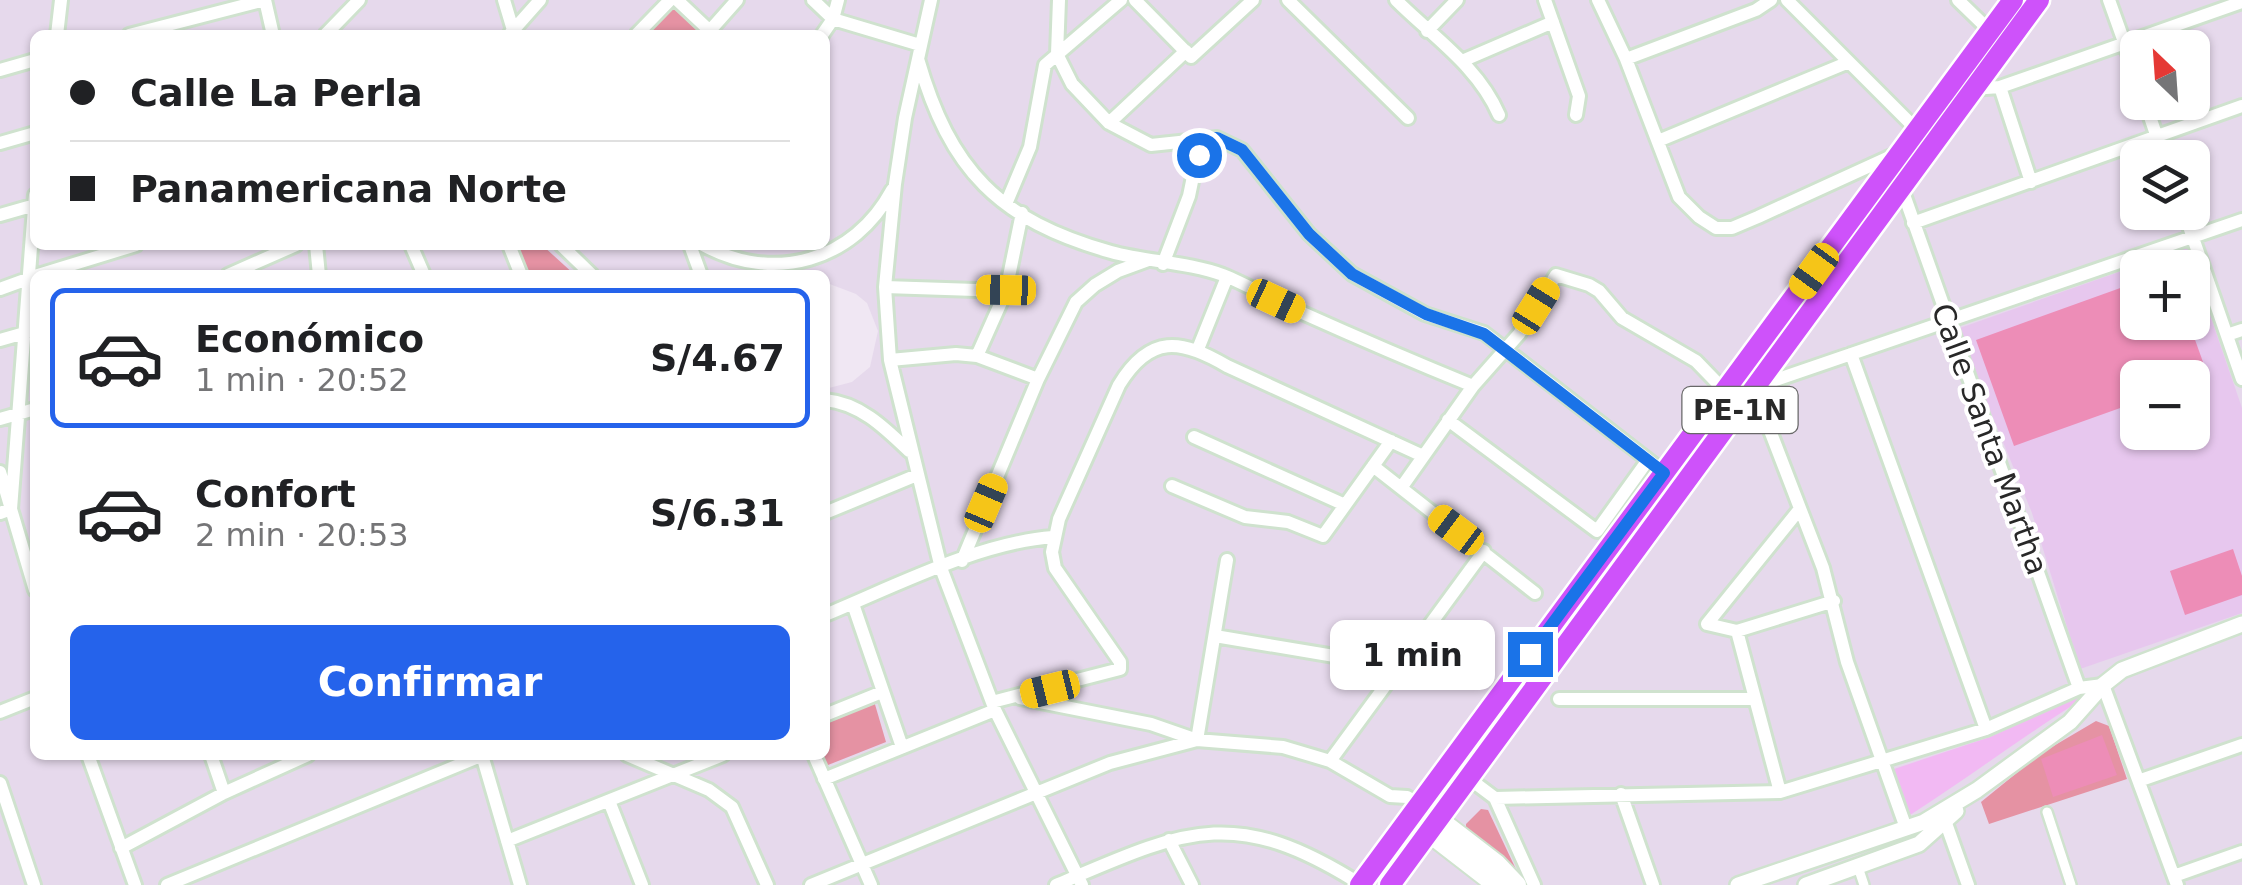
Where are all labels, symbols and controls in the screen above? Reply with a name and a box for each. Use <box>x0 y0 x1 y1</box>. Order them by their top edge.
north arrow <box>2120 30 2210 120</box>
map controls <box>2120 30 2210 450</box>
text: Calle La Perla <box>130 71 423 115</box>
route start <box>1177 133 1222 178</box>
button: layers <box>2120 140 2210 230</box>
text: Panamericana Norte <box>130 167 567 211</box>
car <box>1784 238 1844 304</box>
button: + <box>2120 250 2210 340</box>
car <box>1507 273 1565 339</box>
car <box>976 274 1036 306</box>
car <box>1242 275 1310 327</box>
street label: Calle Santa Martha <box>1925 299 2055 579</box>
icon: car <box>75 313 165 403</box>
text: Económico <box>195 317 424 361</box>
text: S/4.67 <box>650 336 785 380</box>
button: − <box>2120 360 2210 450</box>
text: 1 min · 20:52 <box>195 361 409 399</box>
road number: PE-1N <box>1682 387 1798 433</box>
icon: car <box>75 468 165 558</box>
car <box>960 470 1012 536</box>
text: Confort <box>195 472 356 516</box>
text: S/6.31 <box>650 491 785 535</box>
car <box>1423 500 1489 560</box>
text: 2 min · 20:53 <box>195 516 409 554</box>
callout: 1 min <box>1330 619 1495 689</box>
button: Confirmar <box>70 625 790 740</box>
route end <box>1508 632 1553 677</box>
text: 1 min <box>1362 636 1463 674</box>
car <box>1017 667 1083 711</box>

